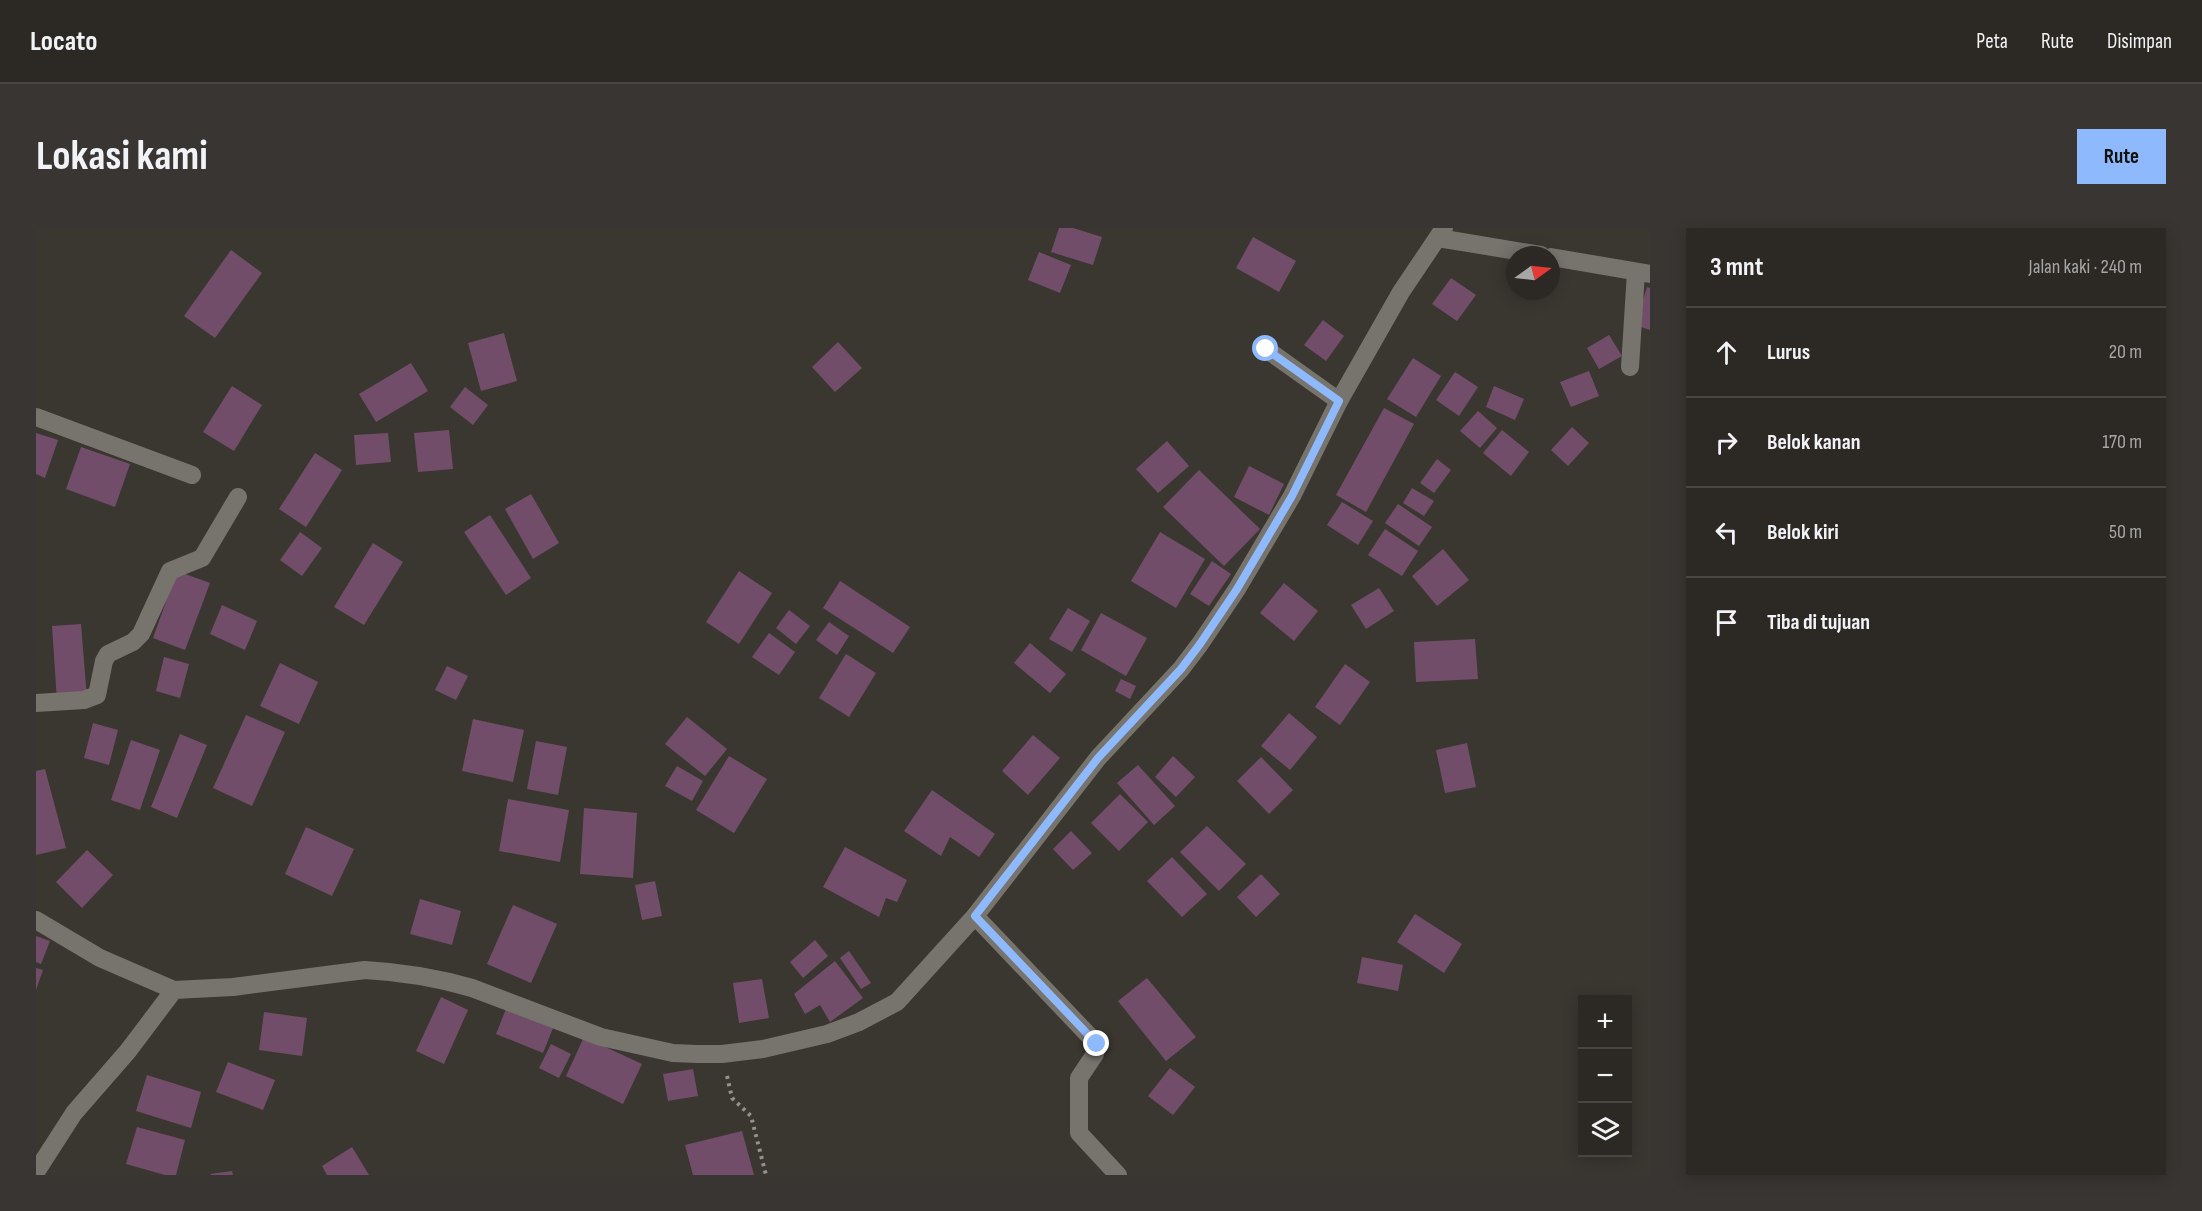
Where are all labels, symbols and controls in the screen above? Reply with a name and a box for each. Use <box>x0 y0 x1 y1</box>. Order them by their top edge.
text: Locato <box>30 25 97 58</box>
text: Peta <box>1976 29 2008 54</box>
text: Rute <box>2041 29 2074 54</box>
text: Disimpan <box>2107 29 2172 54</box>
button: Rute <box>2077 129 2166 184</box>
text: Lokasi kami <box>36 131 208 182</box>
north arrow <box>1506 246 1560 300</box>
text: 3 mnt <box>1710 252 1763 283</box>
text: Jalan kaki · 240 m <box>2029 255 2142 279</box>
route start <box>1252 335 1278 361</box>
icon: ahead <box>1710 336 1743 369</box>
text: Lurus <box>1767 339 1810 366</box>
text: 20 m <box>2109 340 2142 364</box>
icon: right <box>1710 426 1743 459</box>
text: Belok kanan <box>1767 429 1860 456</box>
text: 170 m <box>2102 430 2142 454</box>
icon: left <box>1710 516 1743 549</box>
text: Belok kiri <box>1767 519 1839 546</box>
text: 50 m <box>2109 520 2142 544</box>
icon: arrive <box>1710 606 1743 639</box>
text: Tiba di tujuan <box>1767 609 1870 636</box>
map controls <box>1578 995 1632 1157</box>
button: + <box>1578 995 1632 1049</box>
route end <box>1083 1030 1109 1056</box>
button: − <box>1578 1049 1632 1103</box>
button: layers <box>1578 1103 1632 1157</box>

